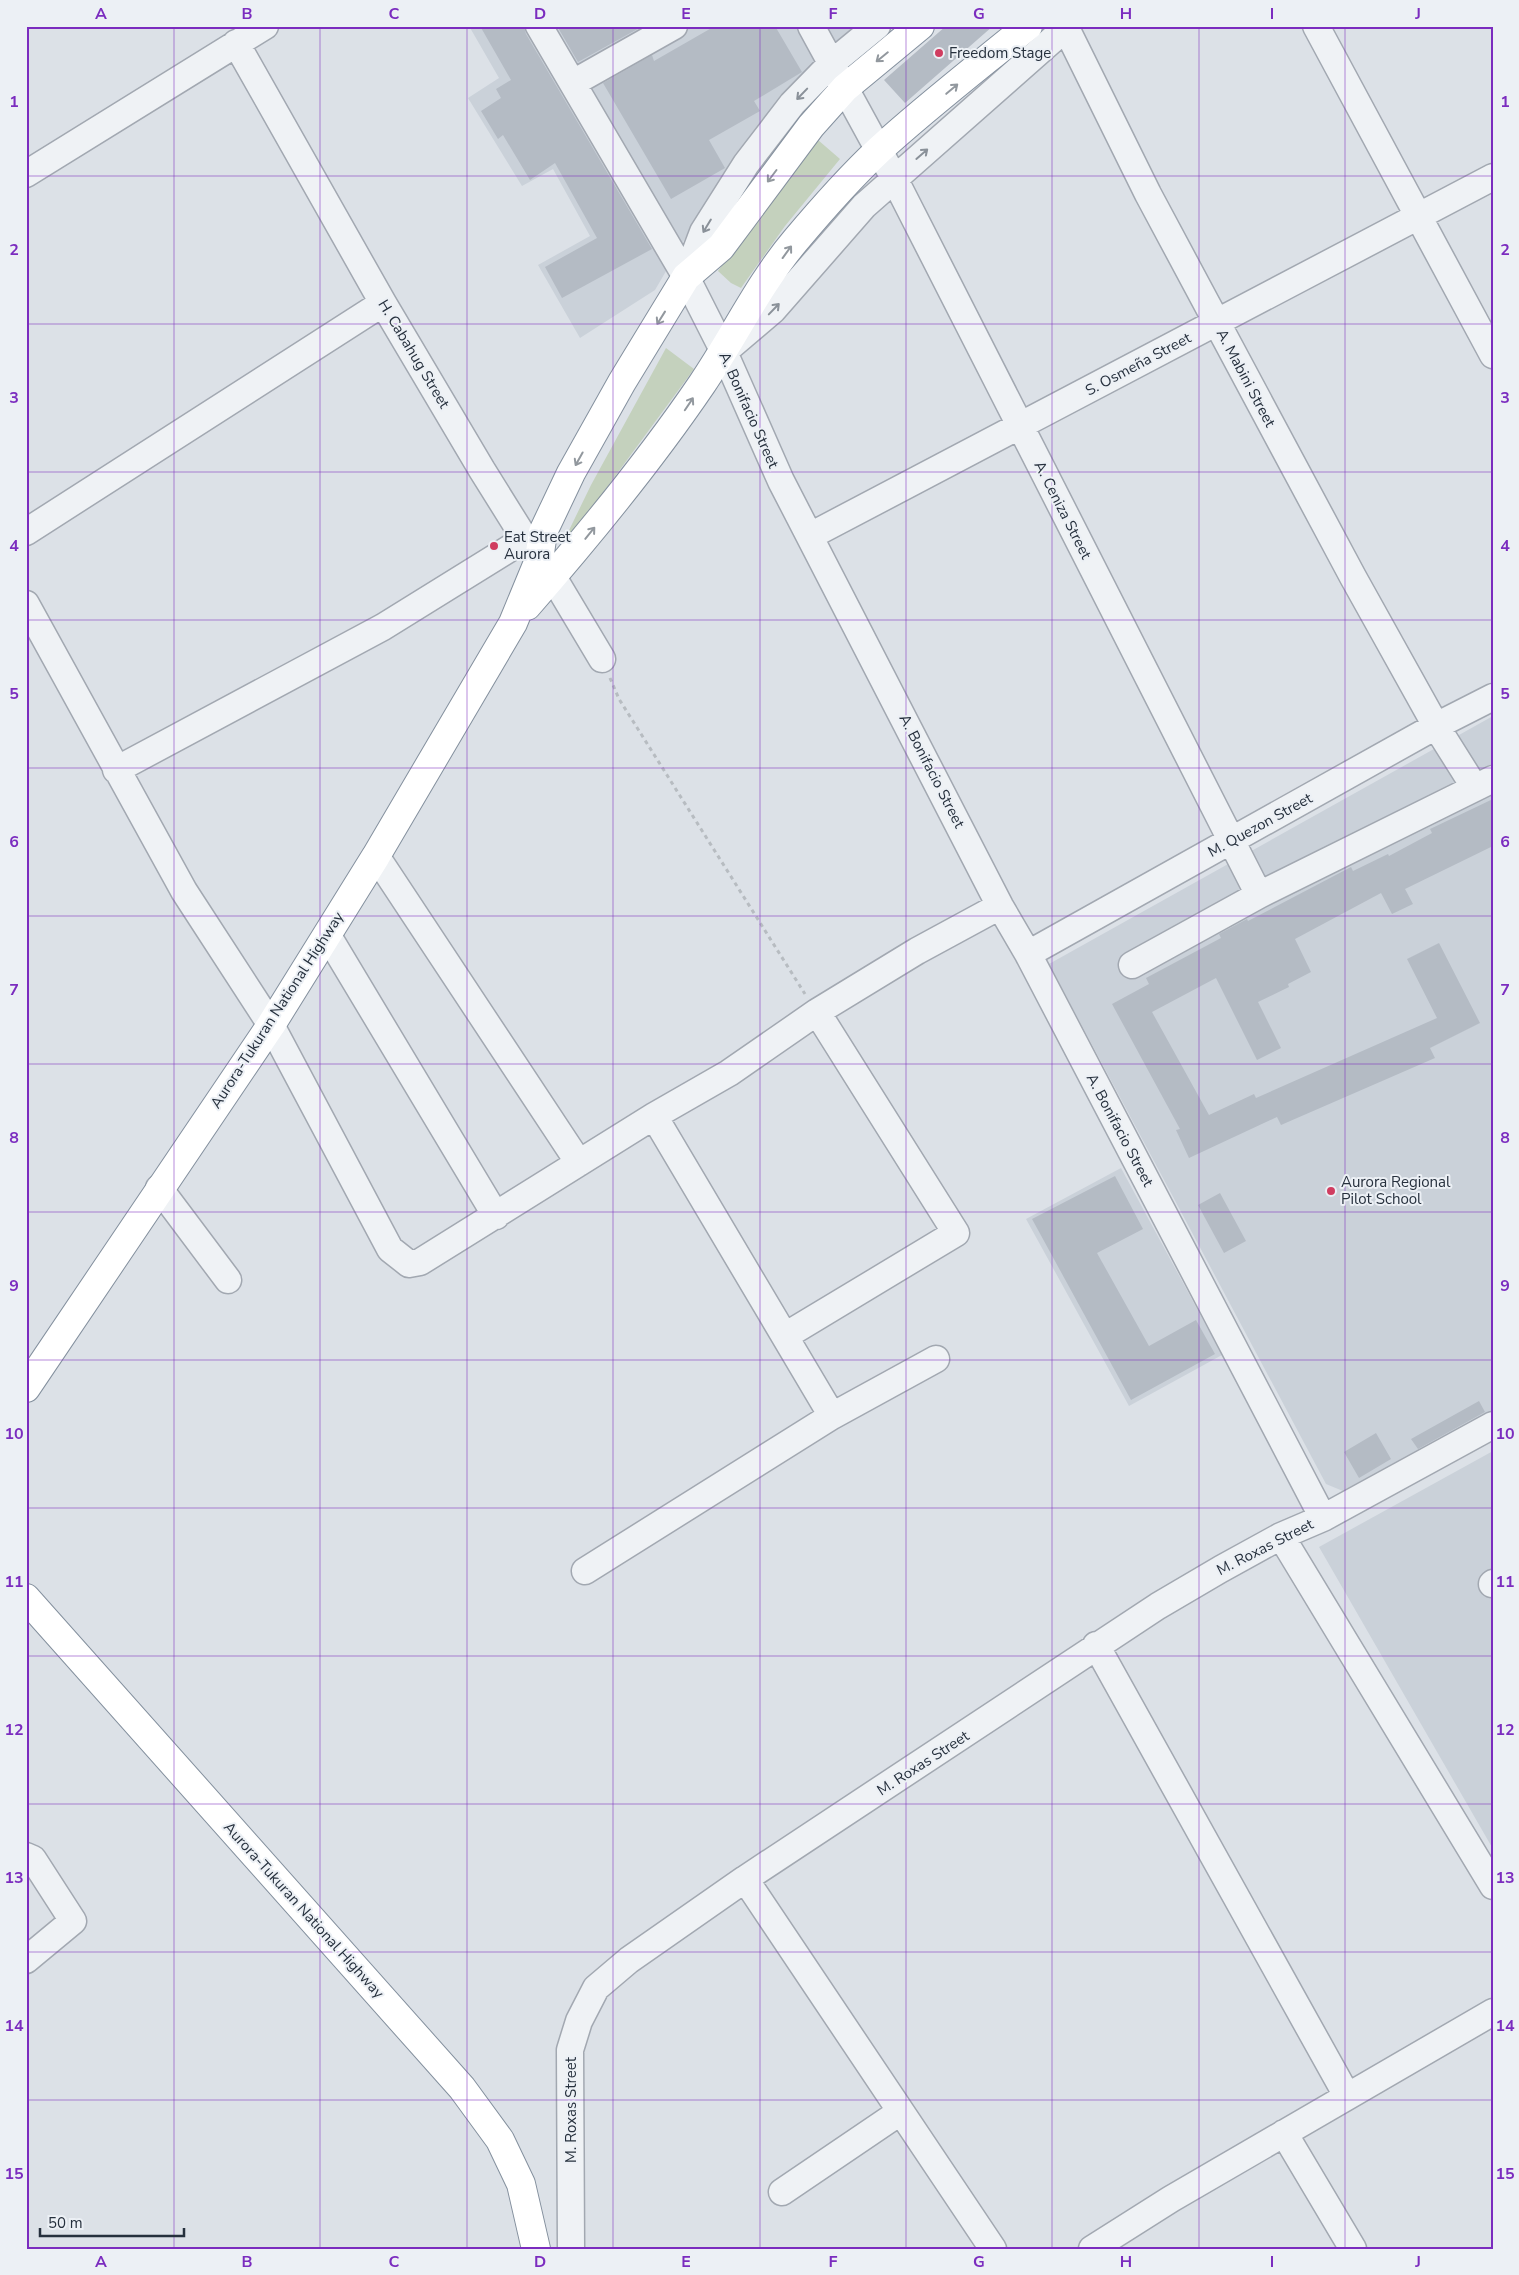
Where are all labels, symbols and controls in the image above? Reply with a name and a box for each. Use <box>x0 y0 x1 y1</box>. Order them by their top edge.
text: A <box>95 3 107 25</box>
text: B <box>241 3 253 25</box>
text: C <box>389 3 400 25</box>
text: D <box>534 3 546 25</box>
text: E <box>681 3 691 25</box>
text: F <box>829 3 838 25</box>
text: G <box>973 3 985 25</box>
text: H <box>1120 3 1132 25</box>
text: I <box>1270 3 1274 25</box>
text: J <box>1414 3 1421 25</box>
place label: Freedom Stage <box>949 43 1051 63</box>
marker: Freedom Stage <box>933 47 945 59</box>
one-way arrow <box>876 52 889 63</box>
one-way arrow <box>945 84 958 95</box>
one-way arrow <box>796 88 808 100</box>
text: 1 <box>9 91 19 113</box>
text: 1 <box>1500 91 1510 113</box>
one-way arrow <box>915 149 928 160</box>
one-way arrow <box>767 169 778 182</box>
one-way arrow <box>702 218 712 232</box>
text: 2 <box>9 239 19 261</box>
text: 2 <box>1500 239 1510 261</box>
one-way arrow <box>782 245 792 259</box>
street label: H. Cabahug Street <box>374 296 455 413</box>
one-way arrow <box>767 303 780 315</box>
one-way arrow <box>655 311 665 325</box>
street label: A. Mabini Street <box>1212 325 1281 431</box>
street label: S. Osmeña Street <box>1082 327 1195 400</box>
street label: A. Bonifacio Street <box>714 349 784 472</box>
text: 3 <box>9 387 19 409</box>
text: 3 <box>1500 387 1510 409</box>
one-way arrow <box>684 397 694 411</box>
one-way arrow <box>574 451 584 466</box>
street label: A. Ceniza Street <box>1030 457 1097 563</box>
place label: Eat Street Aurora <box>504 527 571 564</box>
one-way arrow <box>585 527 596 540</box>
text: 4 <box>9 535 19 557</box>
text: 4 <box>1500 535 1510 557</box>
marker: Eat Street Aurora <box>488 540 500 552</box>
text: 5 <box>9 683 19 705</box>
text: 5 <box>1500 683 1510 705</box>
street label: A. Bonifacio Street <box>895 711 970 832</box>
street label: M. Quezon Street <box>1204 788 1316 862</box>
text: 6 <box>9 831 19 853</box>
text: 6 <box>1500 831 1510 853</box>
street label: Aurora-Tukuran National Highway <box>206 908 348 1112</box>
text: 7 <box>9 979 19 1001</box>
text: 7 <box>1500 979 1510 1001</box>
street label: A. Bonifacio Street <box>1082 1070 1159 1191</box>
text: 8 <box>9 1127 19 1149</box>
text: 8 <box>1500 1127 1510 1149</box>
place label: Aurora Regional Pilot School <box>1341 1172 1451 1209</box>
marker: Aurora Regional Pilot School <box>1325 1185 1337 1197</box>
text: 9 <box>9 1275 19 1297</box>
text: 9 <box>1500 1275 1510 1297</box>
text: 10 <box>4 1423 24 1445</box>
text: 10 <box>1495 1423 1515 1445</box>
street label: M. Roxas Street <box>1213 1514 1317 1580</box>
text: 11 <box>4 1571 24 1593</box>
text: 11 <box>1495 1571 1515 1593</box>
text: 12 <box>4 1719 24 1741</box>
text: 12 <box>1495 1719 1515 1741</box>
street label: M. Roxas Street <box>873 1725 973 1800</box>
street label: Aurora-Tukuran National Highway <box>219 1818 389 2003</box>
text: 13 <box>4 1867 24 1889</box>
text: 13 <box>1495 1867 1515 1889</box>
text: 14 <box>4 2015 24 2037</box>
text: 14 <box>1495 2015 1515 2037</box>
street label: M. Roxas Street <box>561 2056 581 2163</box>
text: 15 <box>4 2163 24 2185</box>
text: 15 <box>1495 2163 1515 2185</box>
scale bar <box>40 2205 184 2237</box>
text: 50 m <box>48 2213 83 2233</box>
text: A <box>95 2251 107 2273</box>
text: B <box>241 2251 253 2273</box>
text: C <box>389 2251 400 2273</box>
text: D <box>534 2251 546 2273</box>
text: E <box>681 2251 691 2273</box>
text: F <box>829 2251 838 2273</box>
text: G <box>973 2251 985 2273</box>
text: H <box>1120 2251 1132 2273</box>
text: I <box>1270 2251 1274 2273</box>
text: J <box>1414 2251 1421 2273</box>

